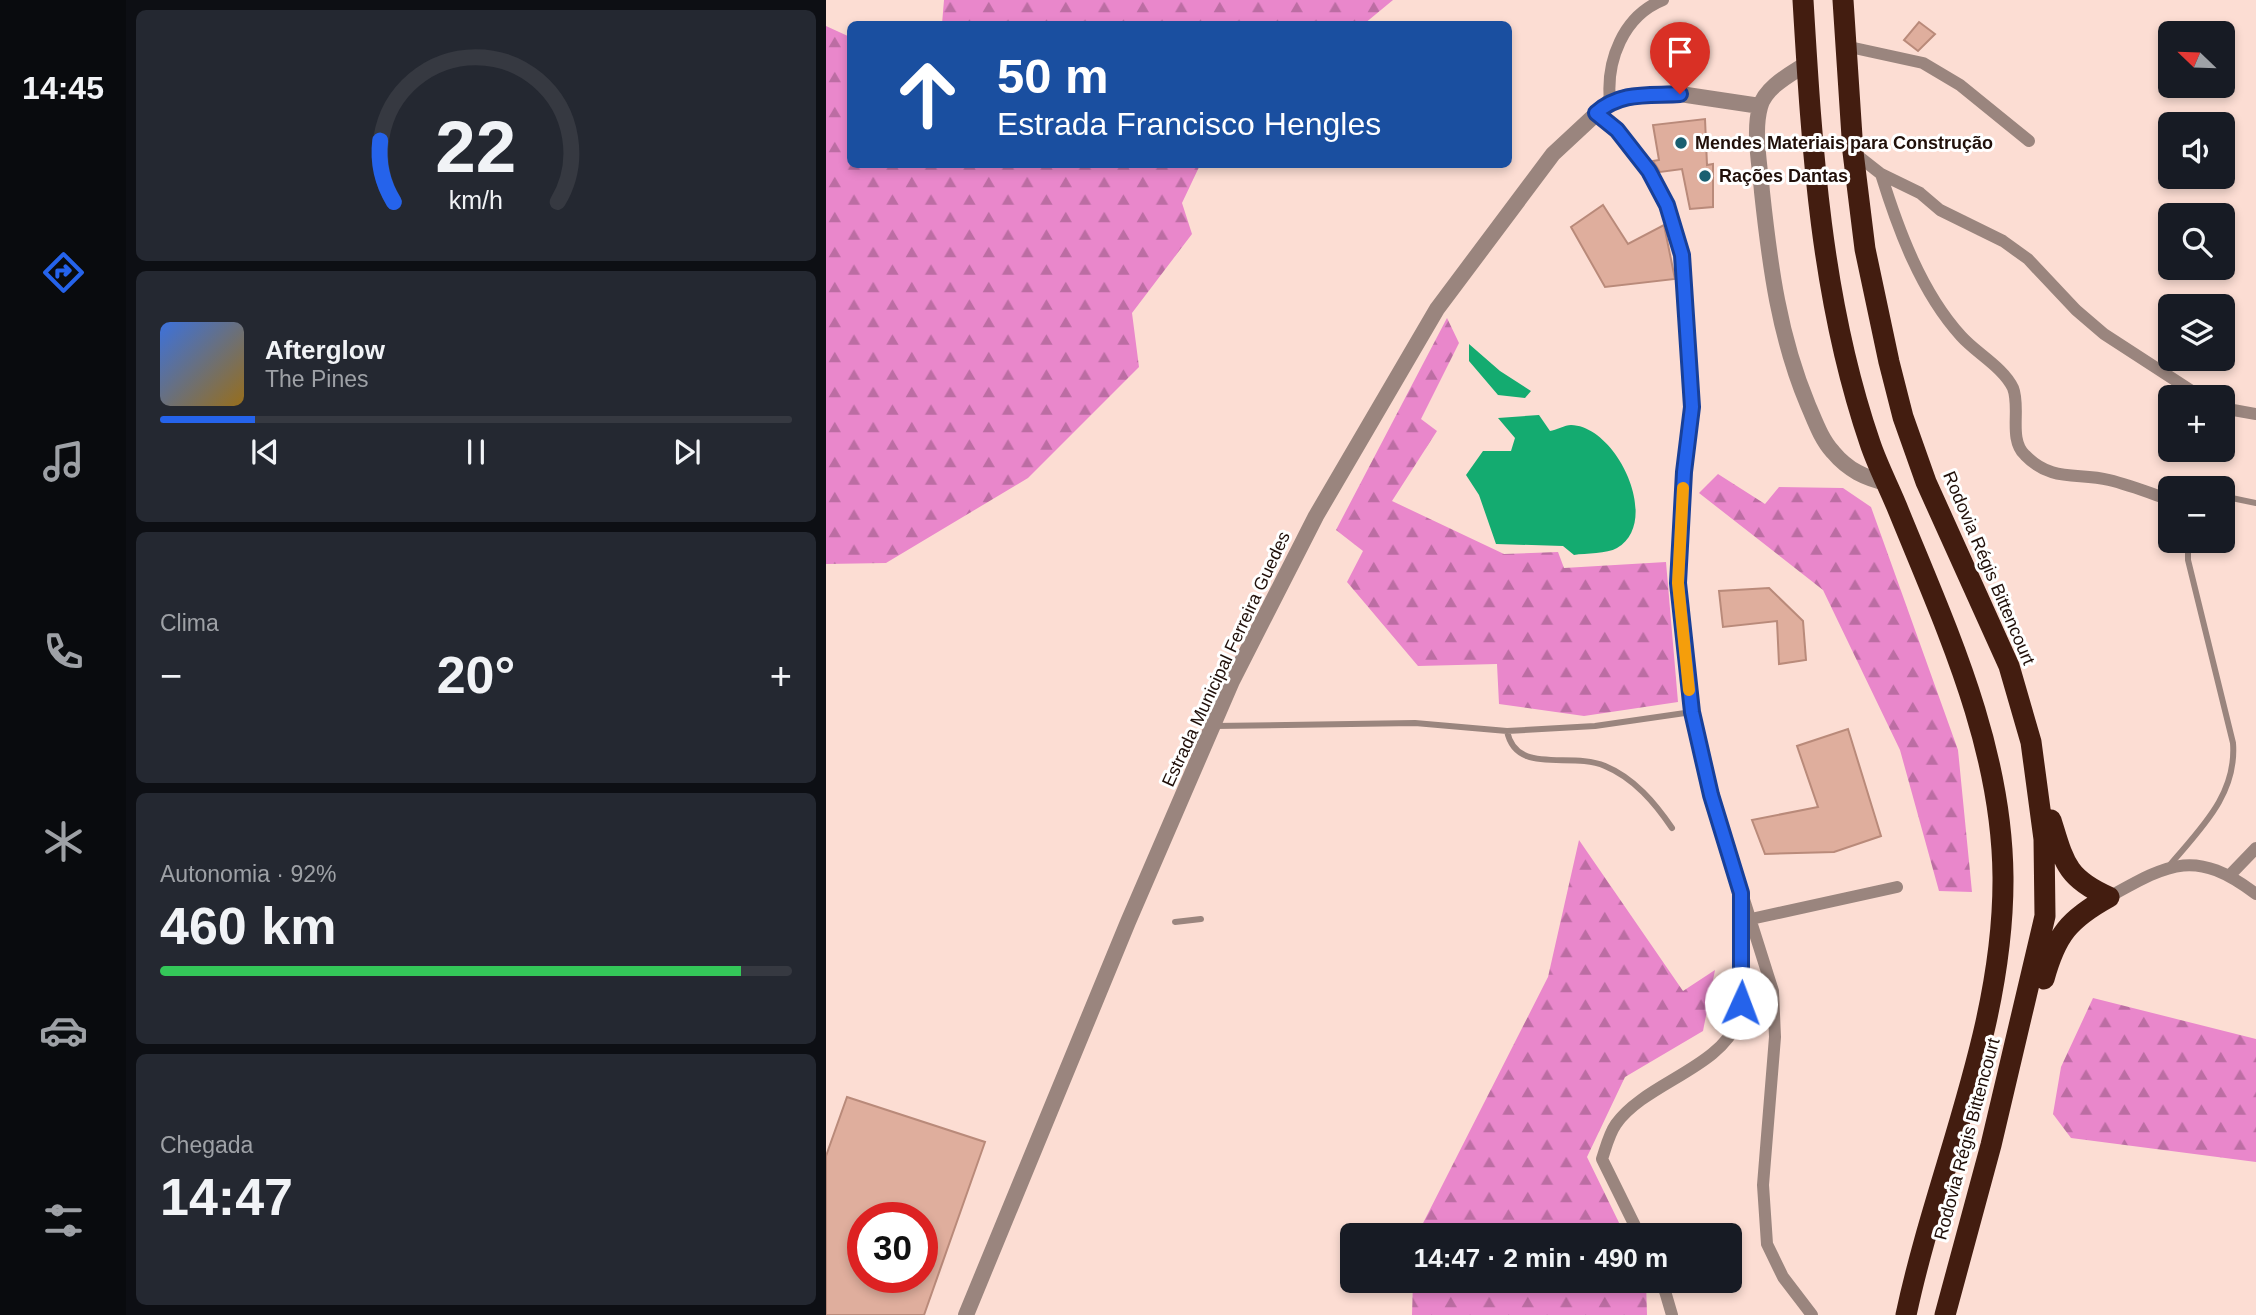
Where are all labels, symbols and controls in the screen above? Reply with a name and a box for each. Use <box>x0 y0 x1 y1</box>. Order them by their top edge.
north arrow <box>2158 21 2235 98</box>
map controls <box>2158 21 2235 553</box>
pin <box>1650 22 1710 94</box>
icon: arrive <box>1661 33 1699 71</box>
icon: ahead <box>882 49 973 140</box>
text: 50 m <box>997 49 1109 103</box>
text: 14:45 <box>22 70 104 106</box>
text: 22 <box>436 106 516 187</box>
text: Estrada Francisco Hengles <box>997 106 1381 142</box>
button: sound <box>2158 112 2235 189</box>
place label: Mendes Materiais para Construção <box>1695 133 1993 153</box>
marker: Mendes Materiais para Construção <box>1673 135 1689 151</box>
place label: Rações Dantas <box>1719 166 1848 186</box>
marker: Rações Dantas <box>1697 168 1713 184</box>
text: km/h <box>449 185 503 213</box>
button: search <box>2158 203 2235 280</box>
icon: directions <box>39 248 88 297</box>
button: layers <box>2158 294 2235 371</box>
text: Afterglow <box>265 335 385 365</box>
text: The Pines <box>265 366 369 392</box>
button: + <box>2158 385 2235 462</box>
icon: previous <box>246 433 284 471</box>
icon: pause <box>457 433 495 471</box>
icon: next <box>668 433 706 471</box>
icon: music <box>39 437 88 486</box>
street label: Rodovia Régis Bittencourt <box>1939 468 2039 668</box>
button: − <box>2158 476 2235 553</box>
street label: Estrada Municipal Ferreira Guedes <box>1158 528 1294 790</box>
text: Clima <box>160 610 219 636</box>
icon: phone <box>39 627 88 676</box>
text: 20° <box>437 646 515 704</box>
text: − <box>160 655 182 697</box>
text: + <box>770 655 792 697</box>
icon: climate <box>39 817 88 866</box>
text: Autonomia · 92% <box>160 861 336 887</box>
text: 460 km <box>160 897 336 955</box>
position arrow <box>1704 966 1778 1040</box>
icon: car <box>39 1006 88 1055</box>
street label: Rodovia Régis Bittencourt <box>1930 1036 2004 1242</box>
text: Chegada <box>160 1132 253 1158</box>
text: 14:47 <box>160 1168 293 1226</box>
icon: filters <box>39 1196 88 1245</box>
speed limit sign: 30 <box>847 1202 938 1293</box>
text: 14:47 · 2 min · 490 m <box>1414 1243 1668 1273</box>

